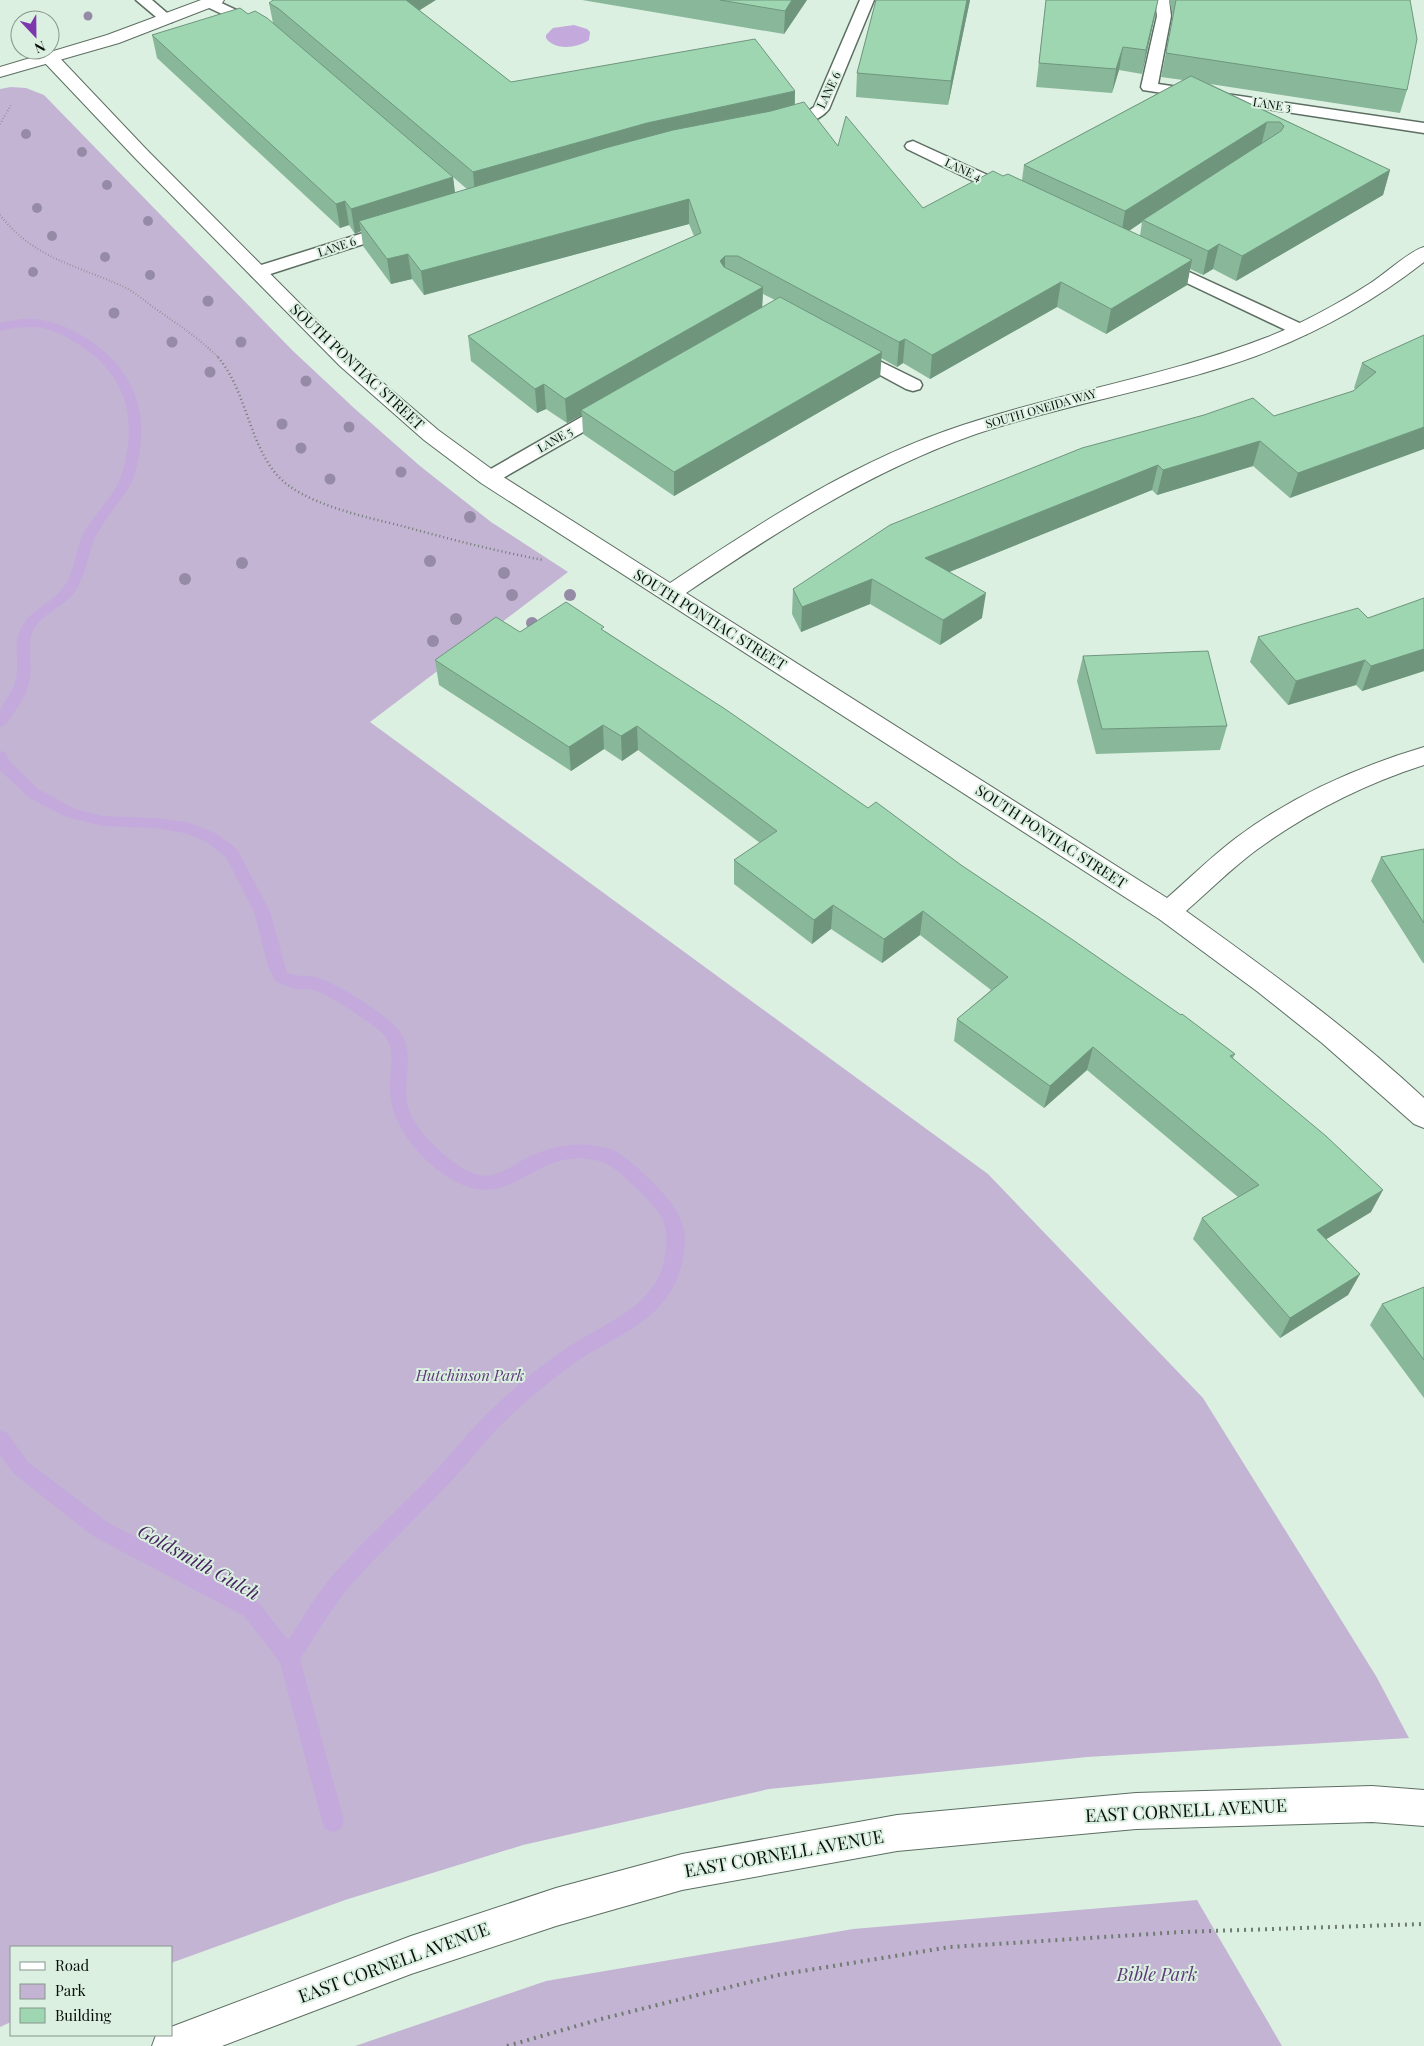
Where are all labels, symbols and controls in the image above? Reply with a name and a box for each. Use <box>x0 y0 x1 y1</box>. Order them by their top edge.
north arrow <box>10 10 60 60</box>
text: N <box>32 37 48 58</box>
street label: LANE 6 <box>812 68 844 111</box>
street label: LANE 3 <box>1252 93 1292 115</box>
street label: LANE 4 <box>942 154 984 185</box>
street label: LANE 6 <box>316 232 358 260</box>
street label: SOUTH PONTIAC STREET <box>286 299 429 434</box>
street label: SOUTH ONEIDA WAY <box>984 384 1099 432</box>
street label: LANE 5 <box>534 423 575 456</box>
street label: SOUTH PONTIAC STREET <box>630 564 791 674</box>
street label: SOUTH PONTIAC STREET <box>972 780 1131 893</box>
park label: Hutchinson Park <box>415 1365 525 1385</box>
water label: Goldsmith Gulch <box>134 1517 265 1605</box>
street label: EAST CORNELL AVENUE <box>1085 1793 1287 1827</box>
street label: EAST CORNELL AVENUE <box>682 1824 885 1882</box>
street label: EAST CORNELL AVENUE <box>295 1916 493 2008</box>
legend <box>10 1946 172 2036</box>
text: Road <box>55 1955 89 1975</box>
park label: Bible Park <box>1116 1962 1197 1986</box>
text: Park <box>55 1980 87 2000</box>
text: Building <box>55 2005 112 2025</box>

